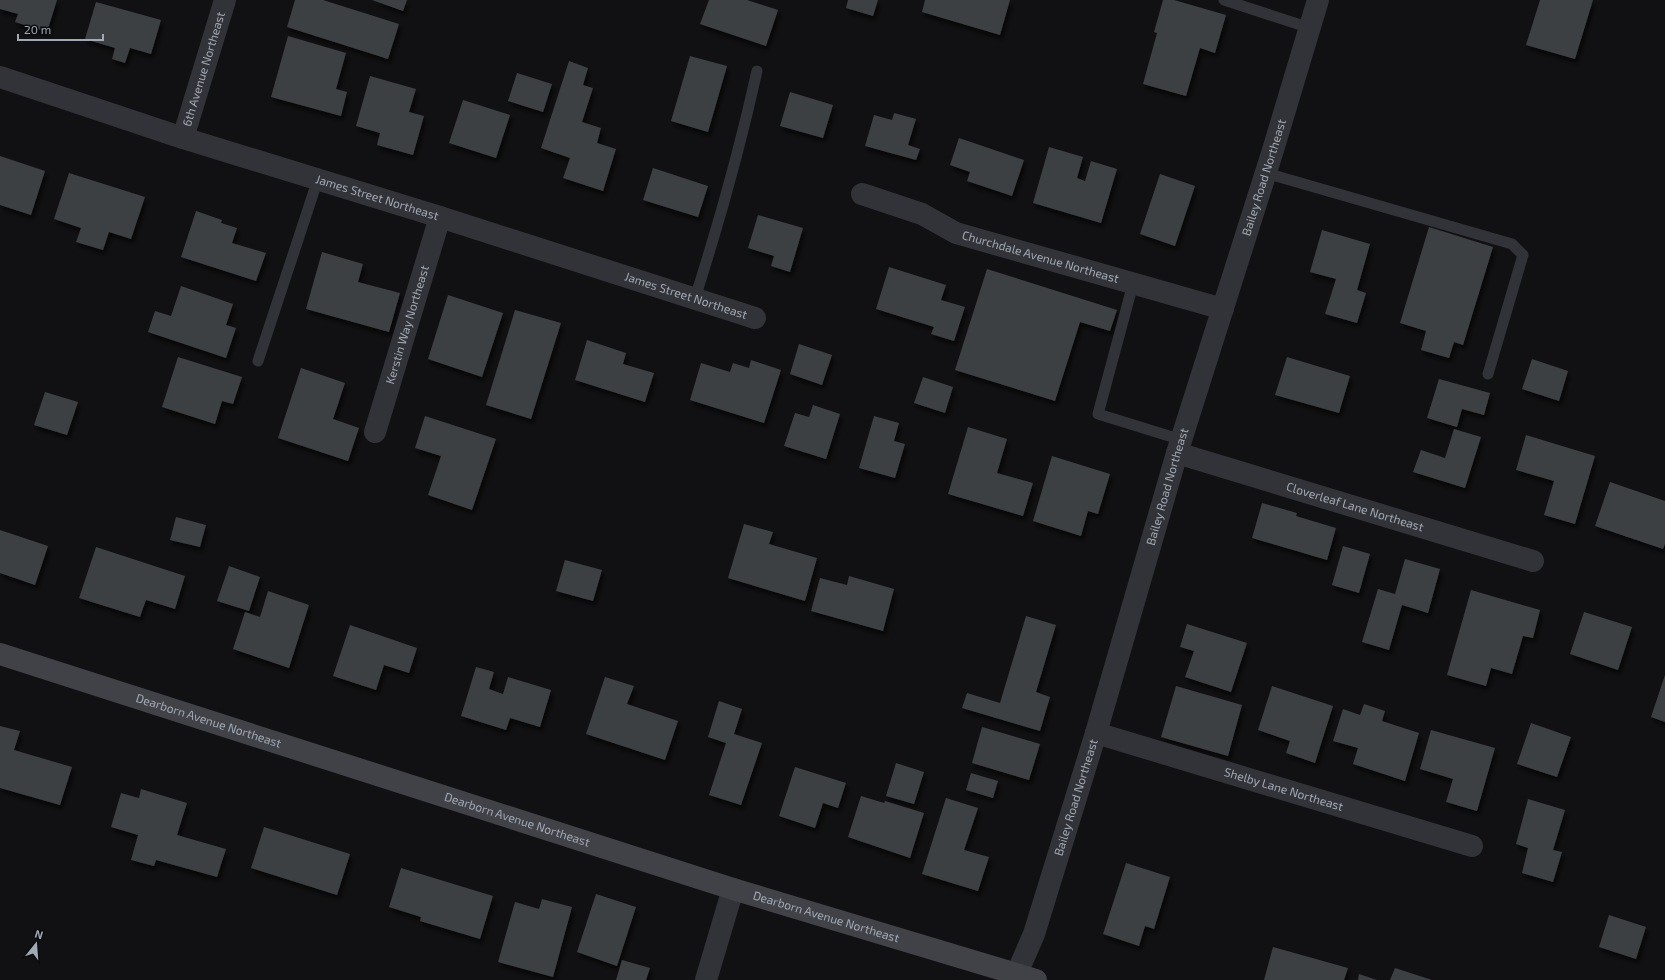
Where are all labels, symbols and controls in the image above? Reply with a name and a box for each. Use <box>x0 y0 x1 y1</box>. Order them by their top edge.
street label: 6th Avenue Northeast <box>179 9 227 128</box>
scale bar <box>18 16 103 42</box>
text: 20 m <box>24 22 51 36</box>
street label: Bailey Road Northeast <box>1238 117 1288 237</box>
street label: James Street Northeast <box>314 171 441 222</box>
street label: Churchdale Avenue Northeast <box>961 227 1121 285</box>
street label: Kerstin Way Northeast <box>382 263 431 386</box>
street label: James Street Northeast <box>623 269 750 321</box>
street label: Bailey Road Northeast <box>1143 426 1191 547</box>
street label: Cloverleaf Lane Northeast <box>1285 479 1426 534</box>
street label: Dearborn Avenue Northeast <box>134 690 284 750</box>
street label: Bailey Road Northeast <box>1051 737 1100 857</box>
street label: Shelby Lane Northeast <box>1223 764 1346 813</box>
street label: Dearborn Avenue Northeast <box>443 789 592 849</box>
street label: Dearborn Avenue Northeast <box>752 887 902 945</box>
north arrow <box>16 924 56 964</box>
text: N <box>33 927 45 941</box>

